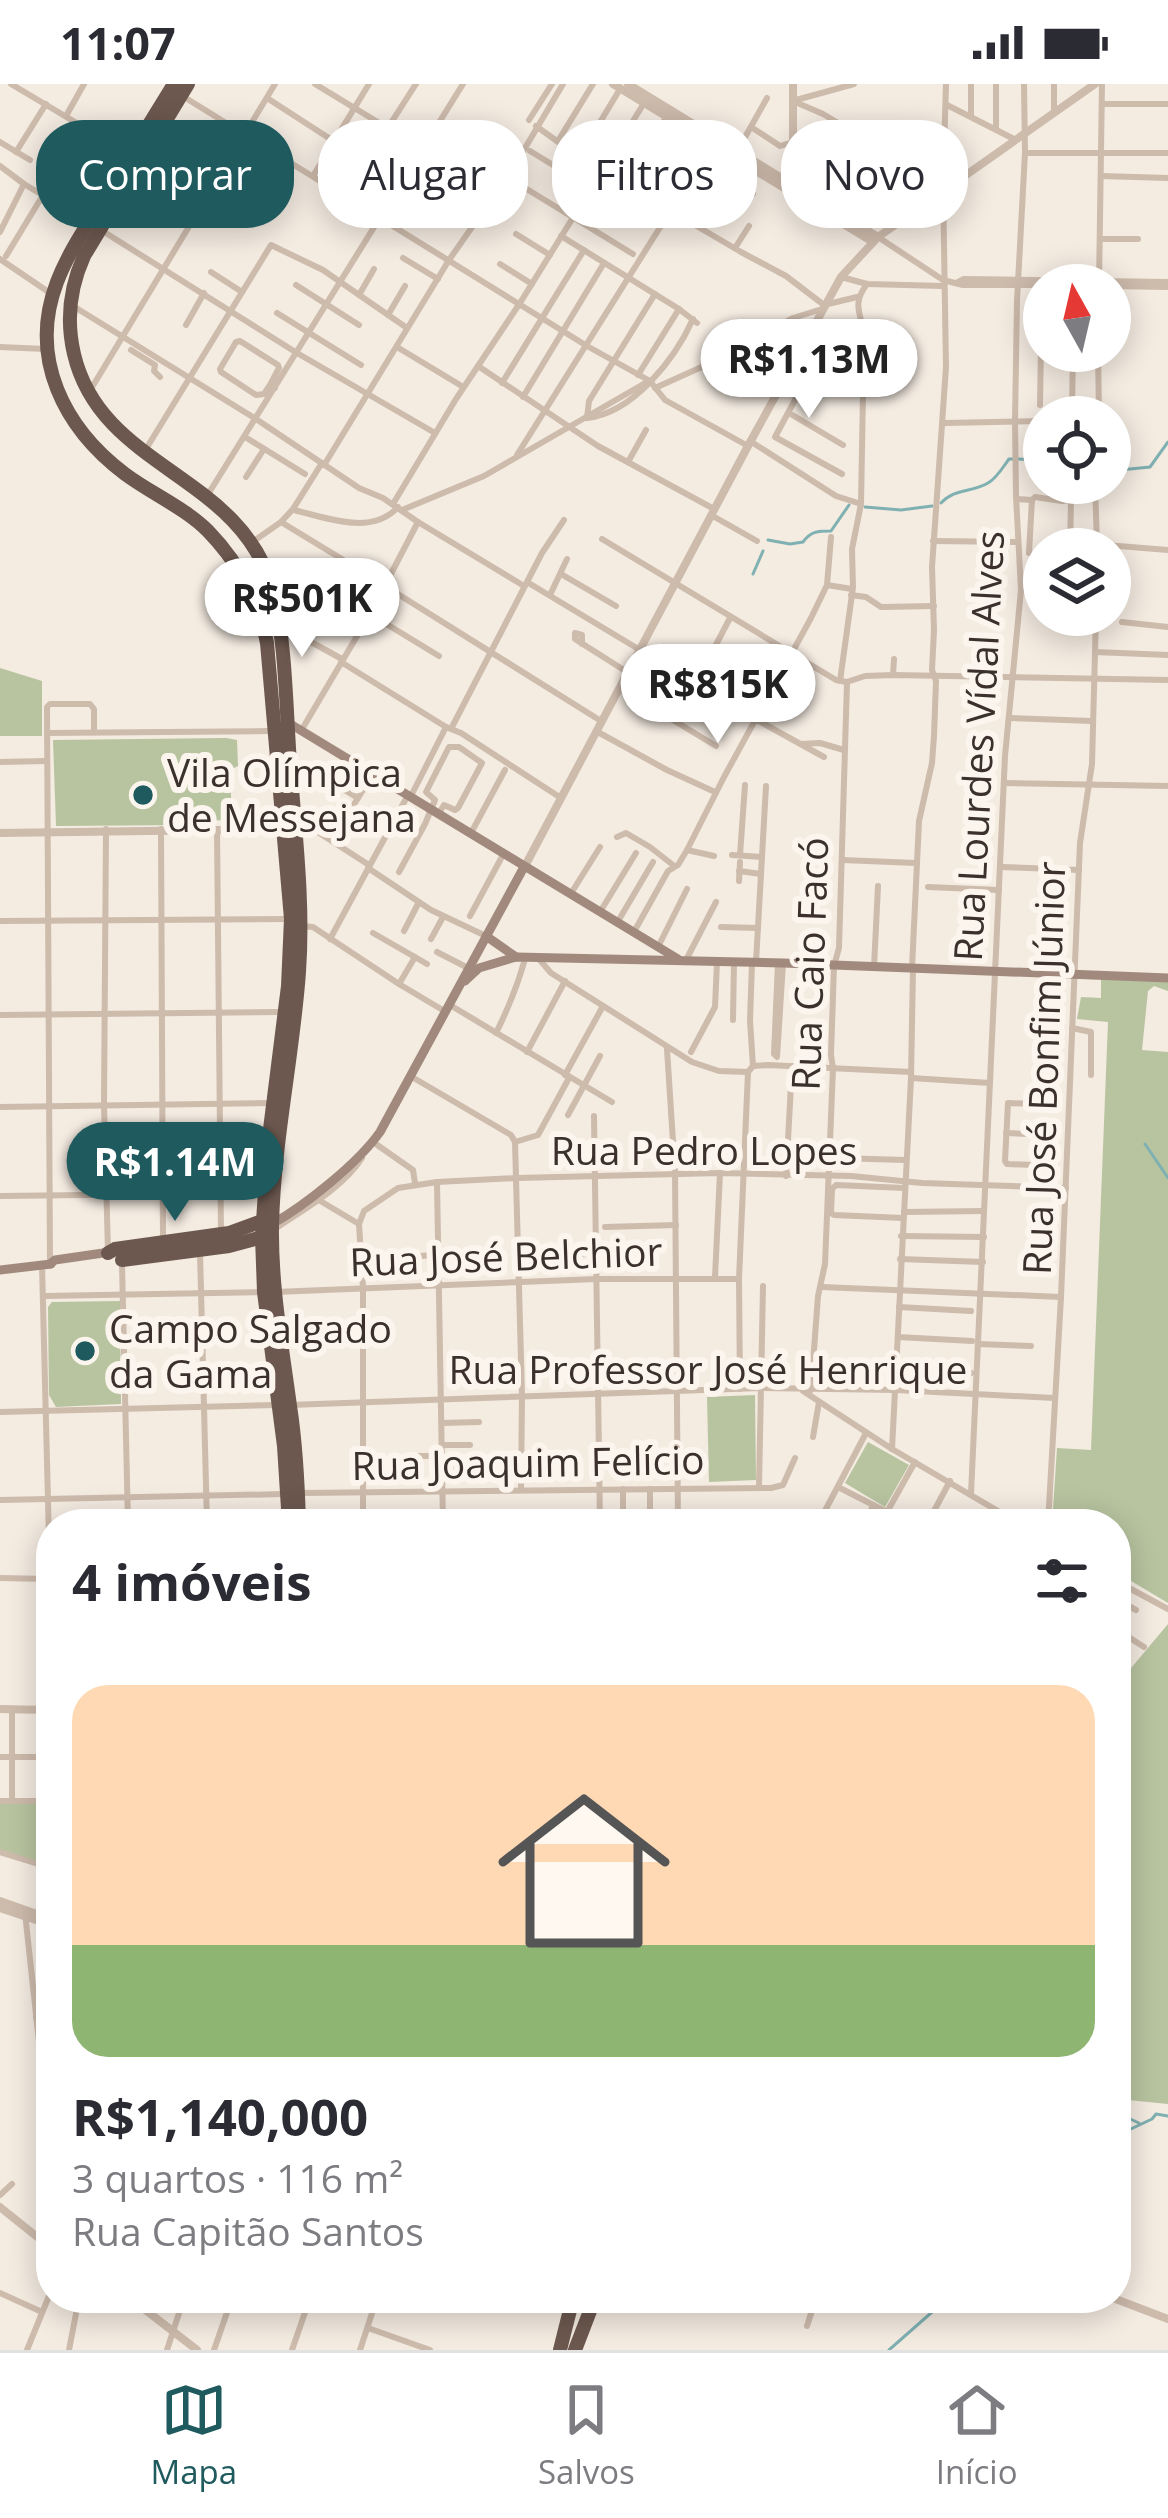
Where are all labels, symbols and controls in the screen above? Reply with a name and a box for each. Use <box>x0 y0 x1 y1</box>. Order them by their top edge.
text: 11:07 <box>60 12 176 73</box>
chip: Comprar <box>36 120 294 228</box>
chip: Alugar <box>318 120 528 228</box>
chip: Filtros <box>552 120 757 228</box>
chip: Novo <box>781 120 968 228</box>
north arrow <box>1023 264 1131 372</box>
map controls <box>1023 264 1131 636</box>
pin: R$1.13M <box>698 319 920 421</box>
text: R$1.13M <box>728 331 890 384</box>
button: locate <box>1023 396 1131 504</box>
button: layers <box>1023 528 1131 636</box>
street label: Rua Lourdes Vídal Alves <box>940 529 1015 963</box>
pin: R$501K <box>204 558 400 660</box>
text: R$501K <box>232 570 372 623</box>
pin: R$815K <box>620 644 816 746</box>
text: R$815K <box>648 656 788 709</box>
place label: Vila Olímpica de Messejana <box>167 745 416 843</box>
marker: Vila Olímpica de Messejana <box>130 782 156 808</box>
street label: Rua Caio Facó <box>778 836 839 1091</box>
street label: Rua José Bonfim Júnior <box>1009 860 1076 1276</box>
pin: R$1.14M <box>64 1122 286 1224</box>
street label: Rua Pedro Lopes <box>551 1123 857 1176</box>
text: R$1.14M <box>94 1134 256 1187</box>
street label: Rua José Belchior <box>349 1224 663 1287</box>
place label: Campo Salgado da Gama <box>109 1301 392 1399</box>
marker: Campo Salgado da Gama <box>72 1338 98 1364</box>
street label: Rua Professor José Henrique <box>449 1342 967 1395</box>
street label: Rua Joaquim Felício <box>351 1432 705 1491</box>
text: 4 imóveis <box>72 1546 312 1616</box>
icon: filters <box>1029 1548 1095 1614</box>
icon: home <box>476 1763 692 1979</box>
text: R$1,140,000 <box>72 2081 368 2151</box>
text: 3 quartos · 116 m² <box>72 2151 403 2204</box>
text: Rua Capitão Santos <box>72 2204 424 2257</box>
tab: Mapa <box>150 2377 237 2494</box>
tab: Salvos <box>538 2377 635 2494</box>
tab: Início <box>936 2377 1018 2494</box>

